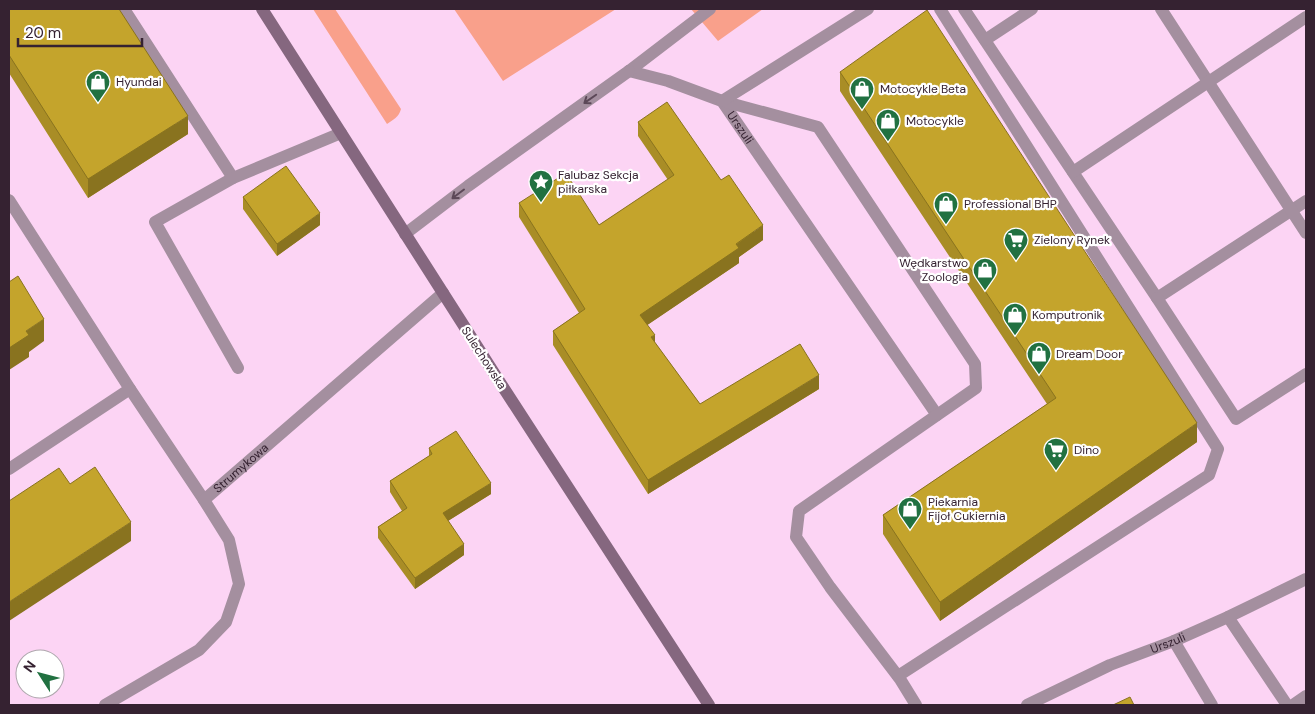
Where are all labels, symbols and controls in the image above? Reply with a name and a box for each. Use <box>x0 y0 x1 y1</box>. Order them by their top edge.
scale bar <box>18 15 141 47</box>
text: 20 m <box>25 23 61 43</box>
shop icon: Hyundai <box>85 69 111 103</box>
place label: Hyundai <box>116 74 162 90</box>
shop icon: Motocykle Beta <box>849 76 875 110</box>
place label: Motocykle Beta <box>880 81 966 97</box>
one-way arrow <box>583 94 597 104</box>
street label: Urszuli <box>723 108 757 147</box>
shop icon: Motocykle <box>875 108 901 142</box>
place label: Motocykle <box>906 113 964 129</box>
place label: Falubaz Sekcja piłkarska <box>558 167 639 197</box>
place icon: Falubaz Sekcja piłkarska <box>528 169 554 203</box>
one-way arrow <box>452 188 465 199</box>
shop icon: Professional BHP <box>933 191 959 225</box>
place label: Professional BHP <box>964 196 1057 212</box>
supermarket icon: Zielony Rynek <box>1003 227 1029 261</box>
place label: Zielony Rynek <box>1034 232 1110 248</box>
place label: Wędkarstwo Zoologia <box>899 255 968 285</box>
shop icon: Wędkarstwo Zoologia <box>972 257 998 291</box>
shop icon: Komputronik <box>1002 302 1028 336</box>
place label: Komputronik <box>1032 307 1103 323</box>
street label: Sulechowska <box>458 324 510 392</box>
shop icon: Dream Door <box>1026 341 1052 375</box>
place label: Dream Door <box>1056 346 1123 362</box>
supermarket icon: Dino <box>1043 437 1069 471</box>
street label: Strumykowa <box>210 440 272 496</box>
place label: Dino <box>1074 442 1099 458</box>
place label: Piekarnia Fijoł Cukiernia <box>928 494 1006 524</box>
shop icon: Piekarnia Fijoł Cukiernia <box>897 496 923 530</box>
street label: Urszuli <box>1148 629 1188 657</box>
north arrow <box>15 649 65 699</box>
text: N <box>19 657 40 676</box>

